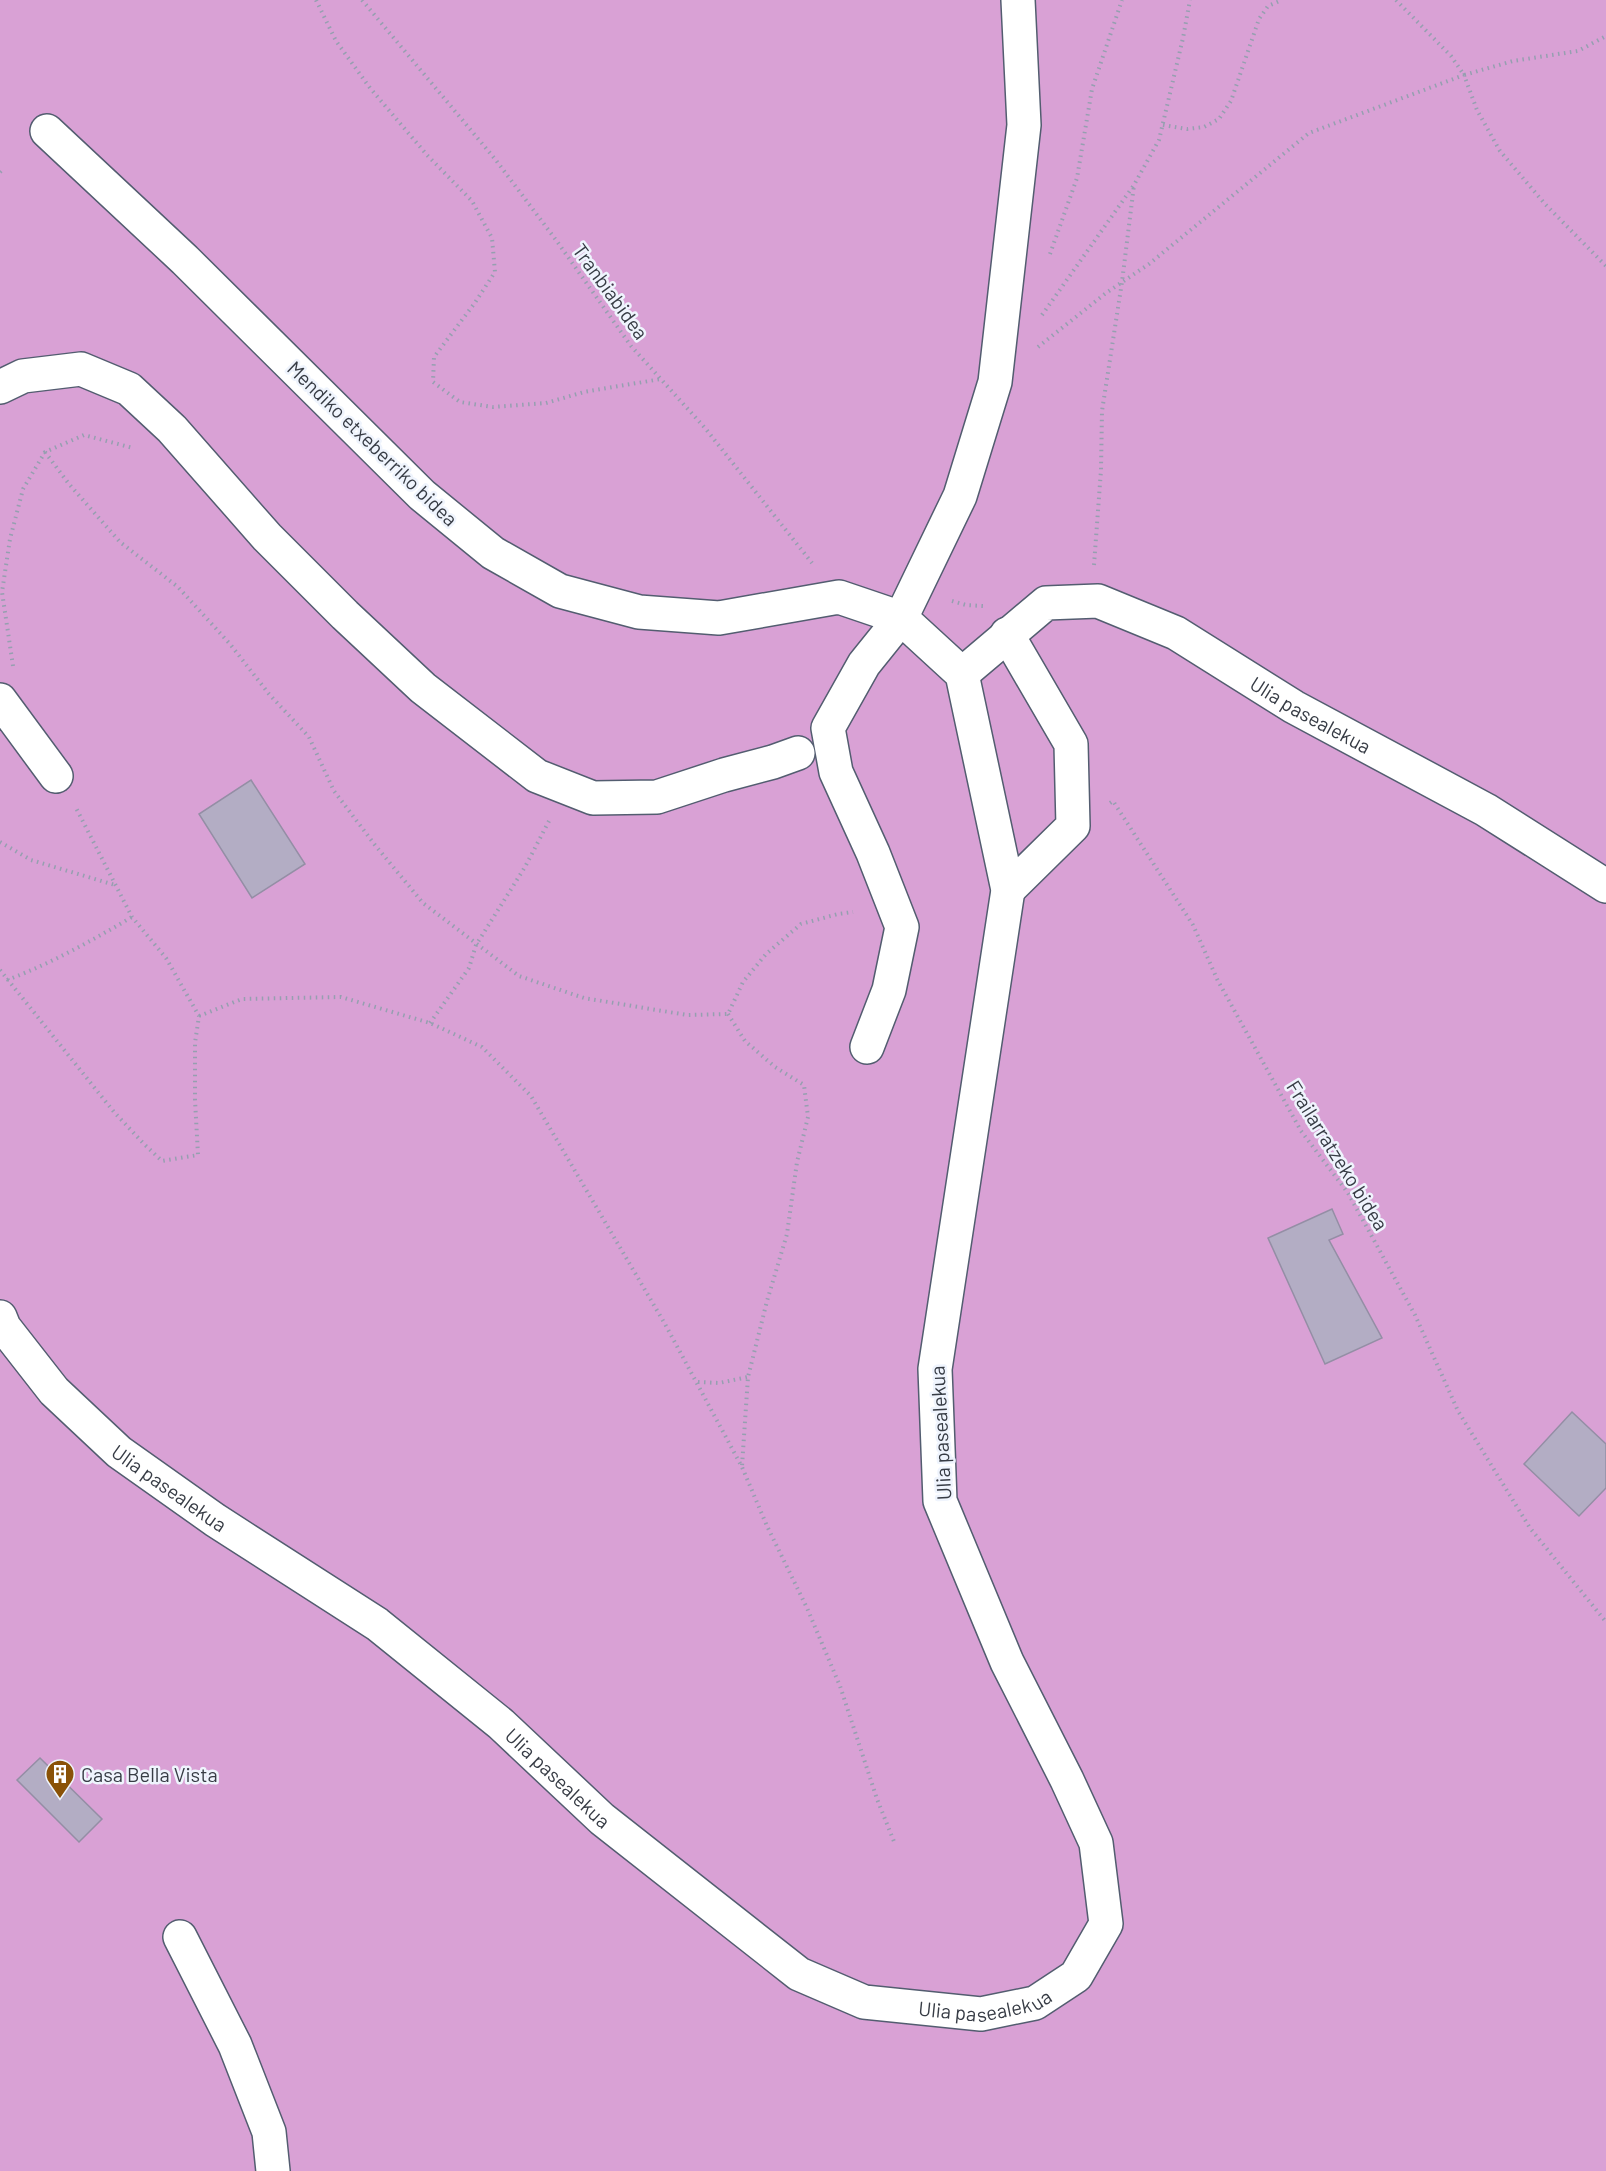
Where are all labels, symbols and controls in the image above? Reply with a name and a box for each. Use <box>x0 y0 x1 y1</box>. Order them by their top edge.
street label: Tranbiabidea <box>568 238 654 344</box>
street label: Mendiko etxeberriko bidea <box>283 355 463 531</box>
street label: Ulia pasealekua <box>1246 671 1375 758</box>
street label: Frailarratzeko bidea <box>1282 1076 1394 1234</box>
street label: Ulia pasealekua <box>924 1365 956 1501</box>
street label: Ulia pasealekua <box>108 1439 231 1536</box>
street label: Ulia pasealekua <box>501 1723 615 1833</box>
building icon: Casa Bella Vista <box>44 1758 76 1800</box>
place label: Casa Bella Vista <box>81 1762 218 1786</box>
street label: Ulia pasealekua <box>917 1984 1056 2027</box>

